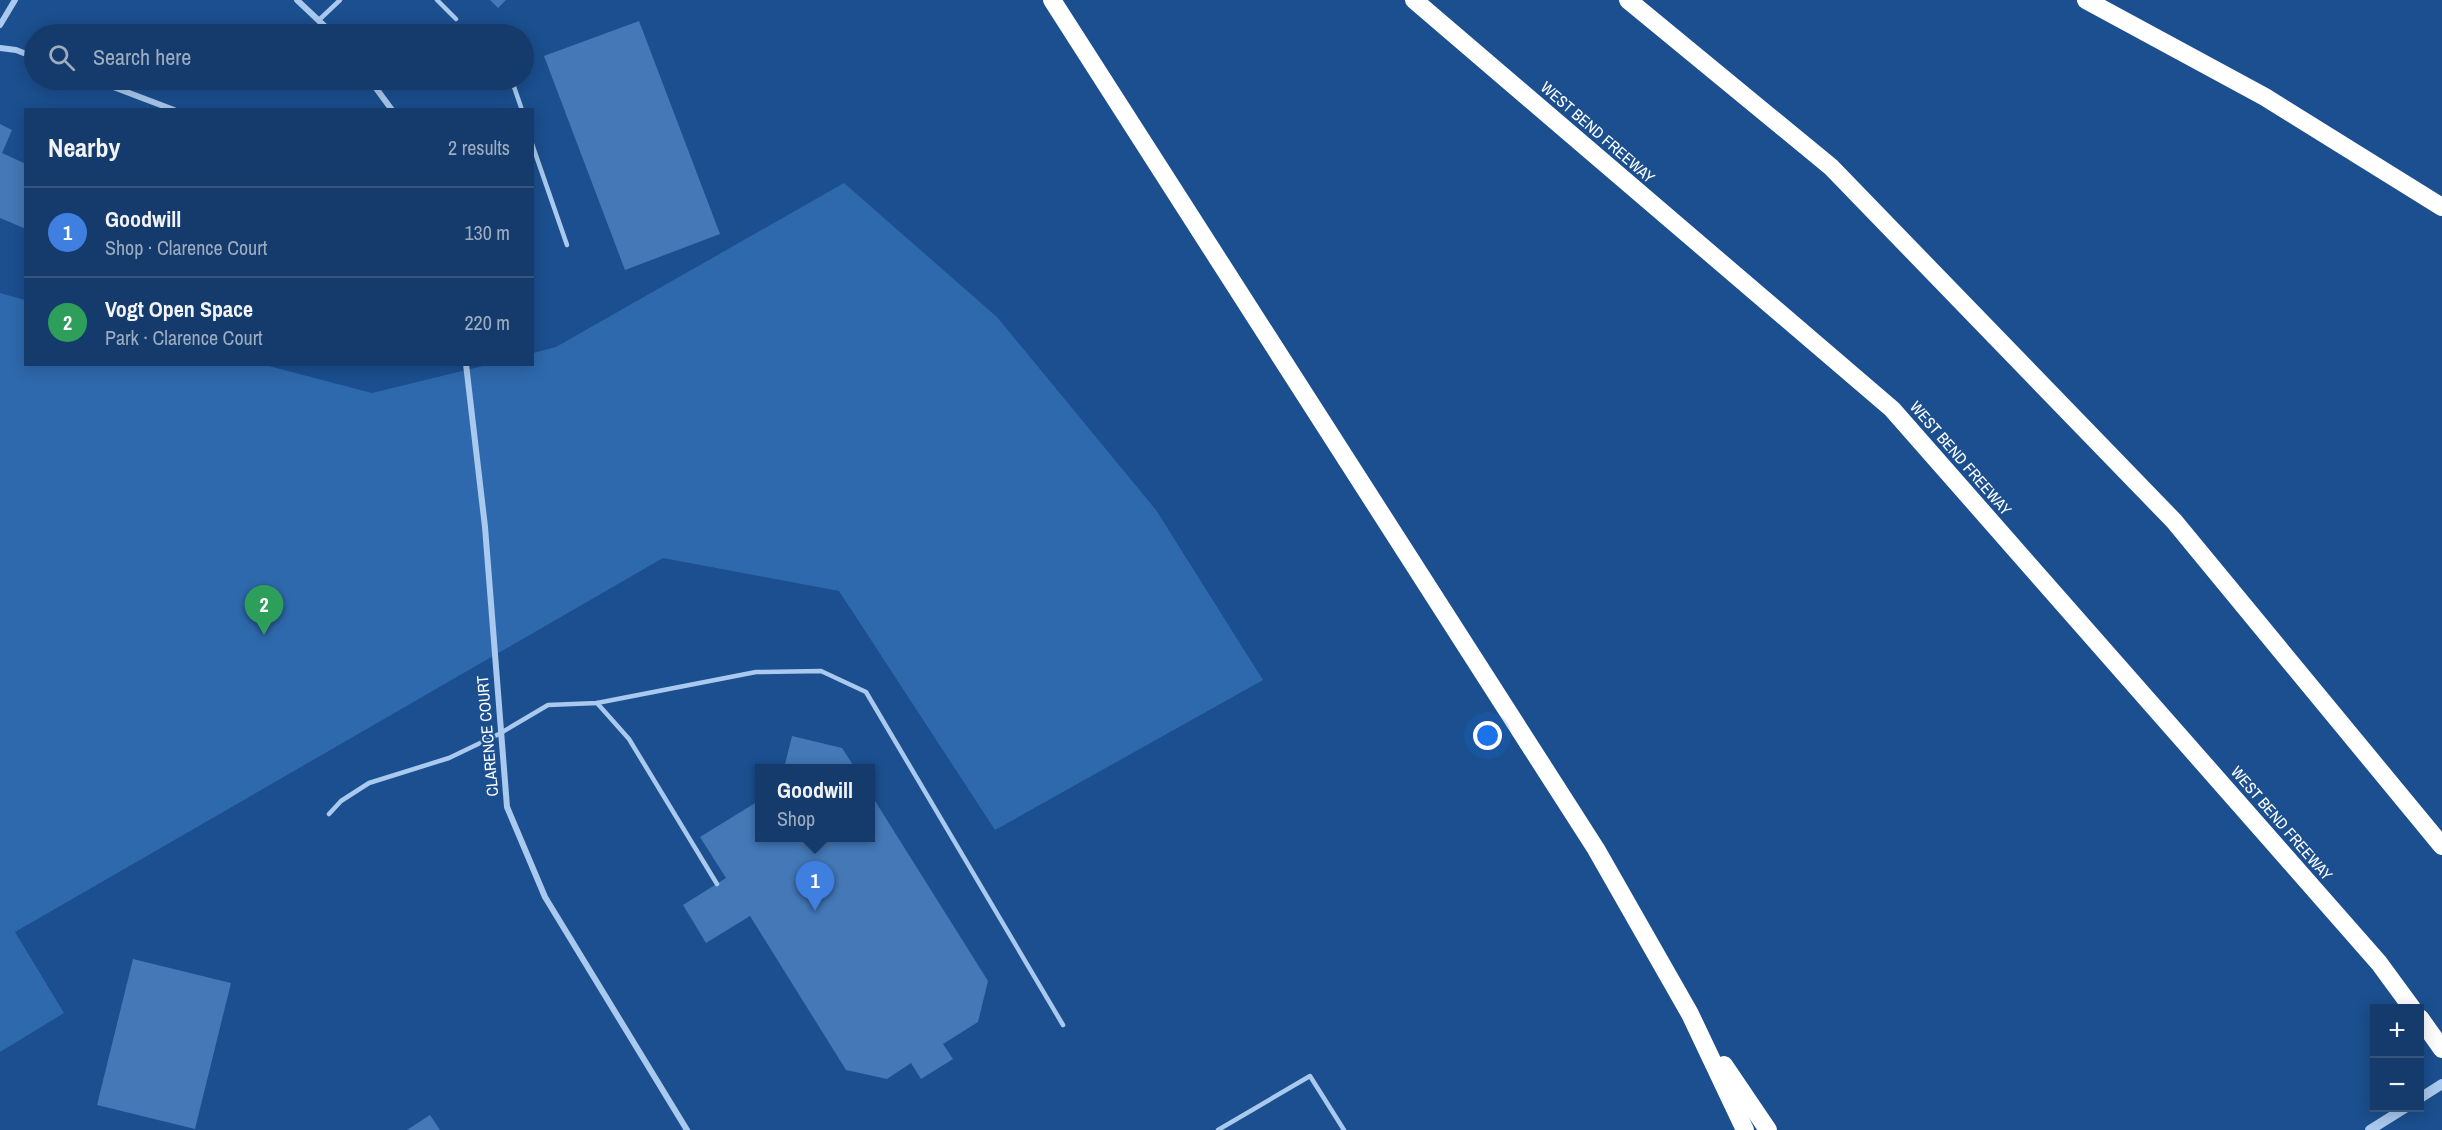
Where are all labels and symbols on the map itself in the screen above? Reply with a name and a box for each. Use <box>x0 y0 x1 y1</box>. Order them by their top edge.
street label: WEST BEND FREEWAY <box>1536 76 1660 188</box>
street label: WEST BEND FREEWAY <box>1905 396 2017 520</box>
pin: 2 <box>244 586 284 635</box>
street label: CLARENCE COURT <box>471 675 503 797</box>
your location <box>1473 721 1502 750</box>
street label: WEST BEND FREEWAY <box>2226 761 2338 885</box>
pin: 1 <box>796 862 834 911</box>

